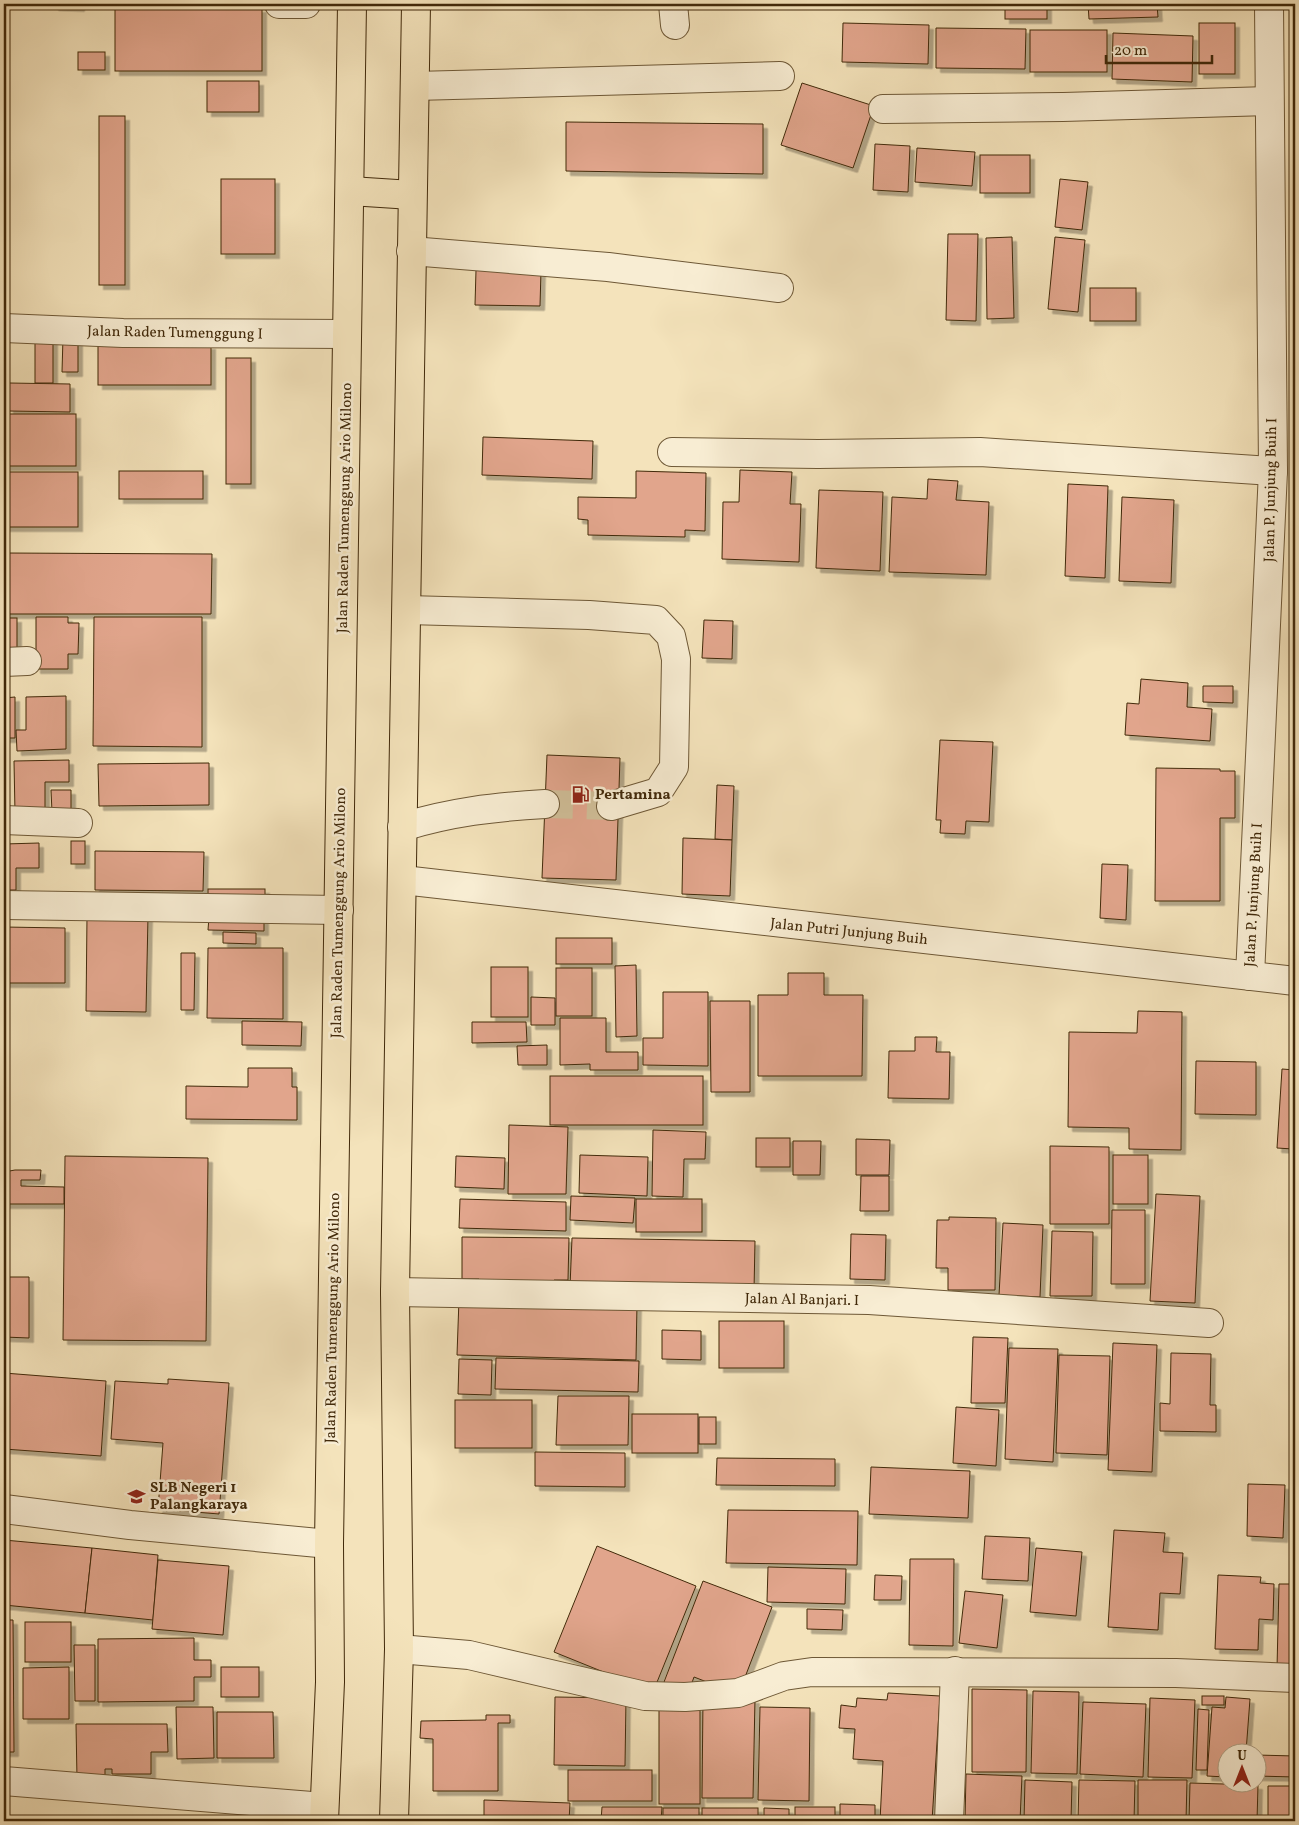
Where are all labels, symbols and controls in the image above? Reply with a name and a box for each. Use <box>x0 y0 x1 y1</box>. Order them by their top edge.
scale bar <box>1106 32 1213 64</box>
text: 20 m <box>1114 41 1147 62</box>
street label: Jalan Raden Tumenggung I <box>87 321 263 346</box>
street label: Jalan Raden Tumenggung Ario Milono <box>333 383 358 633</box>
street label: Jalan P. Junjung Buih I <box>1260 418 1283 562</box>
fuel station icon: Pertamina <box>571 784 591 804</box>
place label: Pertamina <box>595 785 671 806</box>
street label: Jalan Raden Tumenggung Ario Milono <box>327 788 352 1038</box>
street label: Jalan P. Junjung Buih I <box>1240 822 1269 968</box>
street label: Jalan Putri Junjung Buih <box>769 914 929 951</box>
street label: Jalan Raden Tumenggung Ario Milono <box>321 1193 346 1443</box>
street label: Jalan Al Banjari. I <box>745 1289 859 1312</box>
place label: SLB Negeri 1 Palangkaraya <box>150 1478 248 1516</box>
school or university icon: SLB Negeri 1 Palangkaraya <box>126 1486 146 1506</box>
north arrow <box>1216 1742 1266 1792</box>
text: U <box>1237 1747 1247 1766</box>

